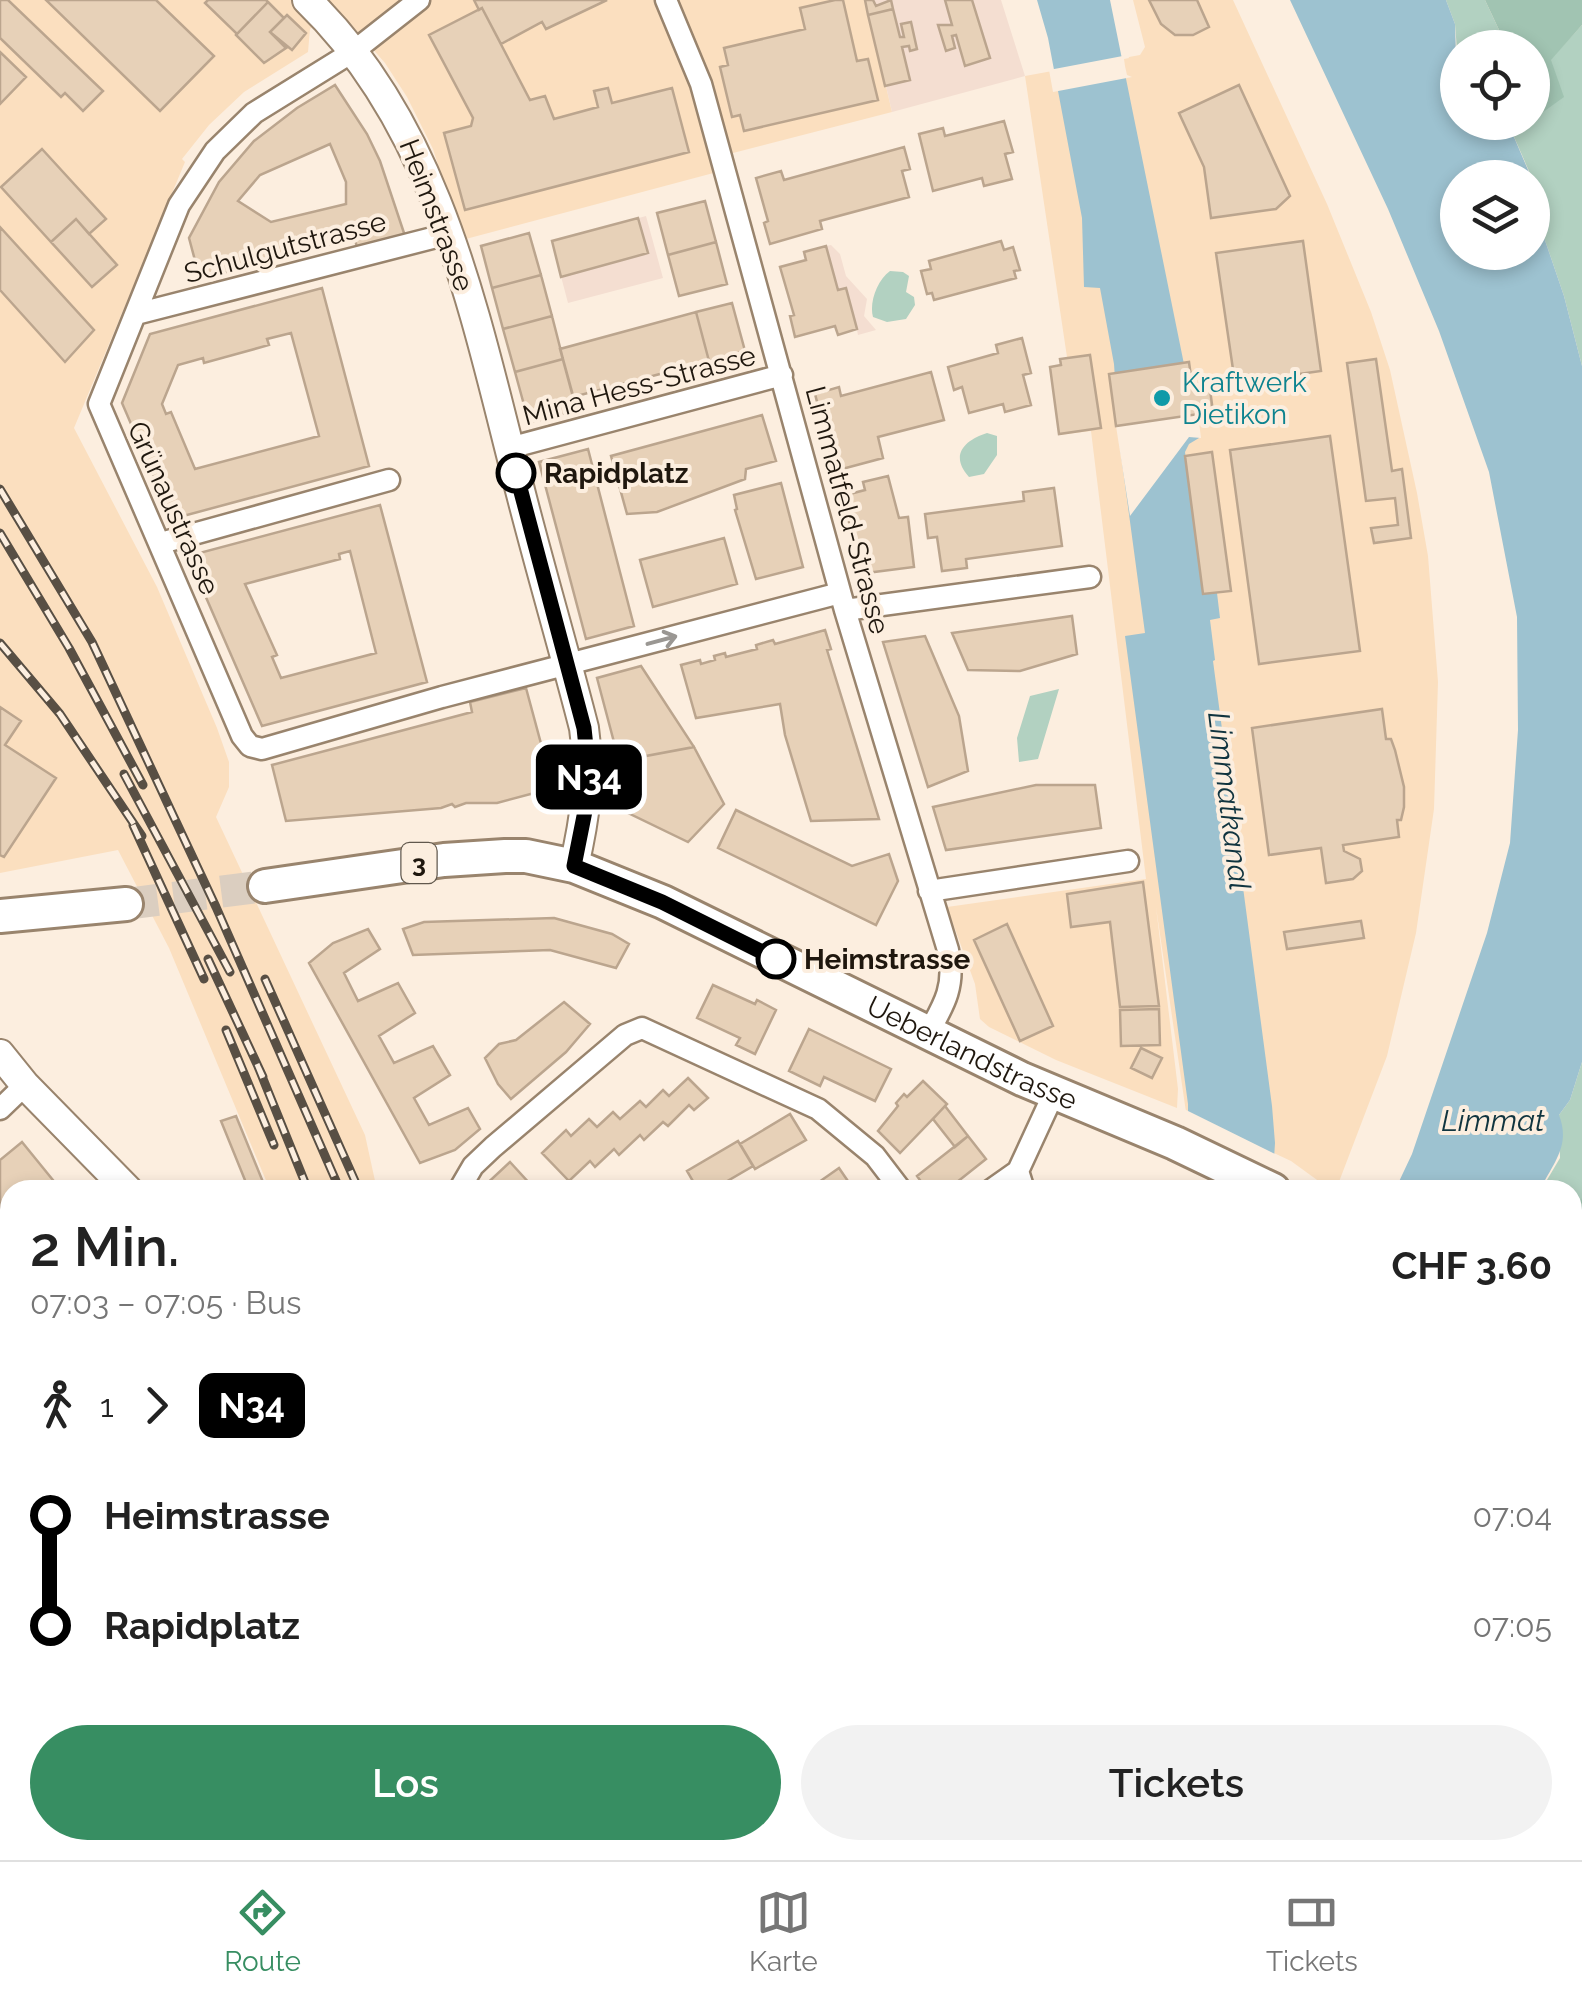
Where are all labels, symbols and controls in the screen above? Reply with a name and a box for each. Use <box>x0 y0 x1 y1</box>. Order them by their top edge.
map controls <box>1440 30 1550 270</box>
button: locate <box>1440 30 1550 140</box>
street label: Heimstrasse <box>392 135 481 296</box>
button: layers <box>1440 160 1550 270</box>
street label: Schulgutstrasse <box>181 205 390 290</box>
street label: Mina Hess-Strasse <box>519 339 759 432</box>
place label: Kraftwerk Dietikon <box>1182 366 1307 431</box>
street label: Limmatfeld-Strasse <box>799 383 896 638</box>
marker: Kraftwerk Dietikon <box>1151 387 1173 409</box>
street label: Grünaustrasse <box>121 416 226 600</box>
marker: Rapidplatz <box>497 454 535 492</box>
place label: Rapidplatz <box>544 457 689 490</box>
one-way arrow <box>646 630 677 649</box>
water label: Limmatkanal <box>1201 710 1258 892</box>
line badge: N34 <box>532 744 646 810</box>
text: N34 <box>556 757 622 798</box>
road number: 3 <box>402 843 436 883</box>
marker: Heimstrasse <box>757 940 795 978</box>
place label: Heimstrasse <box>804 943 971 976</box>
street label: Ueberlandstrasse <box>861 989 1082 1117</box>
water label: Limmat <box>1441 1103 1545 1138</box>
text: 2 Min. <box>30 1214 180 1279</box>
text: CHF 3.60 <box>1391 1243 1552 1288</box>
text: 07:03 – 07:05 · Bus <box>30 1284 301 1321</box>
icon: walk <box>30 1378 85 1433</box>
icon: forward <box>129 1378 184 1433</box>
text: N34 <box>219 1385 285 1426</box>
text: 1 <box>100 1387 114 1424</box>
text: Heimstrasse <box>104 1493 330 1538</box>
text: 07:04 <box>1472 1497 1552 1534</box>
text: Rapidplatz <box>104 1603 300 1648</box>
text: 07:05 <box>1472 1607 1552 1644</box>
button: Los <box>30 1725 781 1840</box>
button: Tickets <box>801 1725 1552 1840</box>
tab: Route <box>224 1885 301 1978</box>
tab: Karte <box>749 1885 818 1978</box>
tab: Tickets <box>1266 1885 1358 1978</box>

